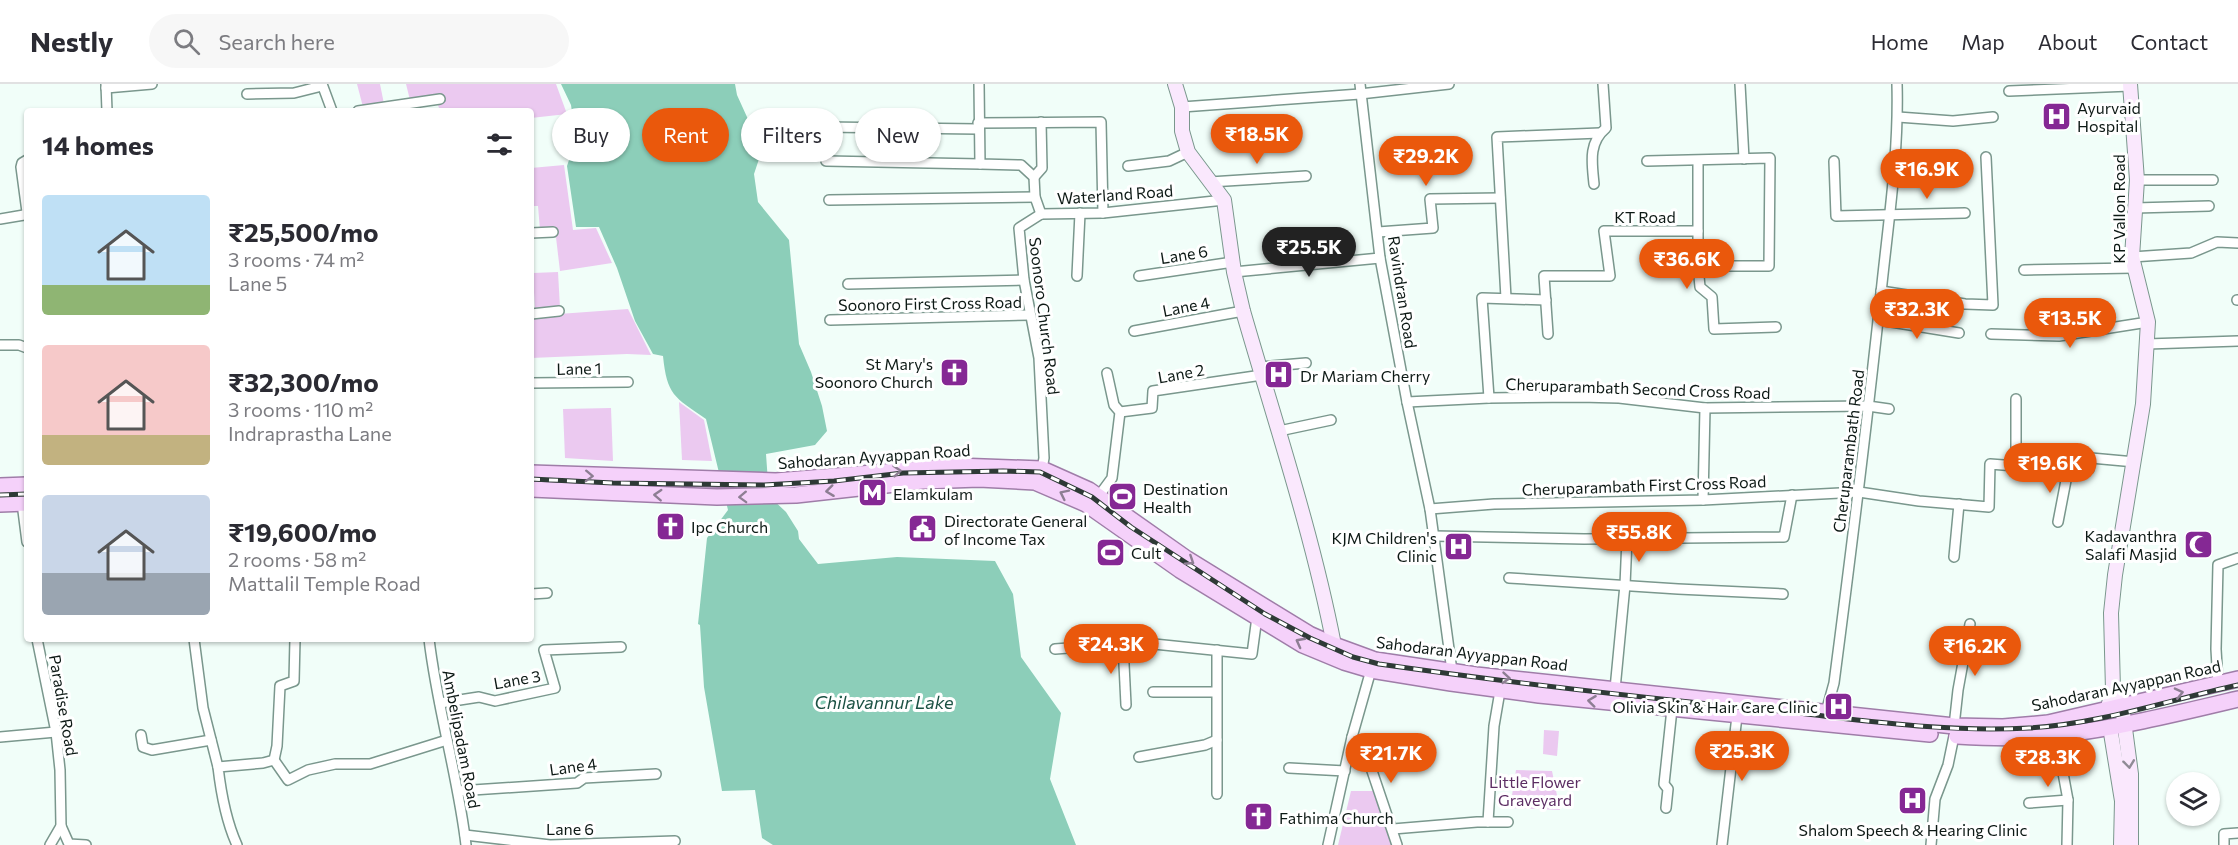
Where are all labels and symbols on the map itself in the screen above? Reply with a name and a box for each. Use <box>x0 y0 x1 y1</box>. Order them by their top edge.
place label: Ayurvaid Hospital <box>2077 98 2141 135</box>
hospital icon: Ayurvaid Hospital <box>2040 100 2072 132</box>
pin: ₹18.5K <box>1208 114 1306 165</box>
pin: ₹29.2K <box>1377 136 1475 187</box>
pin: ₹16.9K <box>1878 149 1976 200</box>
street label: KP Vallon Road <box>2109 154 2128 264</box>
street label: Waterland Road <box>1056 180 1174 208</box>
street label: KT Road <box>1614 207 1676 226</box>
pin: ₹25.5K <box>1260 227 1358 278</box>
street label: Ravindran Road <box>1385 234 1421 350</box>
street label: Soonoro Church Road <box>1026 236 1064 396</box>
pin: ₹36.6K <box>1638 239 1736 290</box>
street label: Lane 6 <box>1159 241 1209 267</box>
pin: ₹32.3K <box>1868 289 1966 340</box>
street label: Soonoro First Cross Road <box>838 292 1022 314</box>
street label: Lane 4 <box>1161 292 1212 320</box>
pin: ₹13.5K <box>2021 298 2119 349</box>
place label: St Mary's Soonoro Church <box>815 354 933 391</box>
church icon: St Mary's Soonoro Church <box>938 356 970 388</box>
street label: Lane 1 <box>556 358 602 378</box>
hospital icon: Dr Mariam Cherry <box>1263 359 1295 391</box>
street label: Lane 2 <box>1156 360 1206 386</box>
place label: Dr Mariam Cherry <box>1300 366 1430 385</box>
street label: Cheruparambath Road <box>1829 368 1867 534</box>
street label: Cheruparambath Second Cross Road <box>1505 374 1771 402</box>
street label: Sahodaran Ayyappan Road <box>777 440 971 472</box>
pin: ₹19.6K <box>2001 443 2099 494</box>
one-way arrow <box>892 465 901 478</box>
one-way arrow <box>585 469 594 482</box>
street label: Cheruparambath First Cross Road <box>1521 471 1767 499</box>
metro station icon: Elamkulam <box>856 477 888 509</box>
place label: Destination Health <box>1143 479 1228 516</box>
sports icon: Destination Health <box>1106 481 1138 513</box>
one-way arrow <box>826 484 835 496</box>
place label: Elamkulam <box>893 484 973 503</box>
one-way arrow <box>654 488 663 501</box>
one-way arrow <box>1060 489 1071 501</box>
one-way arrow <box>738 490 747 503</box>
church icon: Ipc Church <box>654 510 686 542</box>
place label: Directorate General of Income Tax <box>944 511 1087 548</box>
pin: ₹55.8K <box>1590 512 1688 563</box>
public building icon: Directorate General of Income Tax <box>907 513 939 545</box>
place label: Ipc Church <box>691 517 768 536</box>
place label: Kadavanthra Salafi Masjid <box>2085 526 2177 563</box>
place label: KJM Children's Clinic <box>1331 528 1437 565</box>
mosque icon: Kadavanthra Salafi Masjid <box>2182 528 2214 560</box>
hospital icon: KJM Children's Clinic <box>1442 530 1474 562</box>
sports icon: Cult <box>1094 536 1126 568</box>
place label: Cult <box>1131 543 1162 562</box>
one-way arrow <box>1184 554 1195 565</box>
pin: ₹24.3K <box>1062 624 1160 675</box>
pin: ₹16.2K <box>1926 626 2024 677</box>
street label: Sahodaran Ayyappan Road <box>1375 632 1569 674</box>
one-way arrow <box>1296 638 1306 649</box>
street label: Paradise Road <box>46 653 82 757</box>
street label: Sahodaran Ayyappan Road <box>2030 656 2222 714</box>
street label: Lane 3 <box>492 666 542 692</box>
street label: Ambelipadam Road <box>439 668 485 810</box>
one-way arrow <box>1501 671 1510 684</box>
one-way arrow <box>2174 687 2184 700</box>
hospital icon: Olivia Skin & Hair Care Clinic <box>1823 690 1855 722</box>
water label: Chilavannur Lake <box>814 691 954 713</box>
one-way arrow <box>1588 695 1597 708</box>
place label: Olivia Skin & Hair Care Clinic <box>1613 697 1818 716</box>
pin: ₹25.3K <box>1693 731 1791 782</box>
pin: ₹21.7K <box>1342 733 1440 784</box>
pin: ₹28.3K <box>1999 737 2097 788</box>
street label: Lane 4 <box>548 753 598 779</box>
one-way arrow <box>2123 759 2135 769</box>
park label: Little Flower Graveyard <box>1489 772 1582 809</box>
hospital icon: Shalom Speech & Hearing Clinic <box>1897 785 1929 817</box>
church icon: Fathima Church <box>1242 801 1274 833</box>
place label: Fathima Church <box>1279 808 1394 827</box>
street label: Lane 6 <box>546 819 594 838</box>
place label: Shalom Speech & Hearing Clinic <box>1799 820 2027 839</box>

